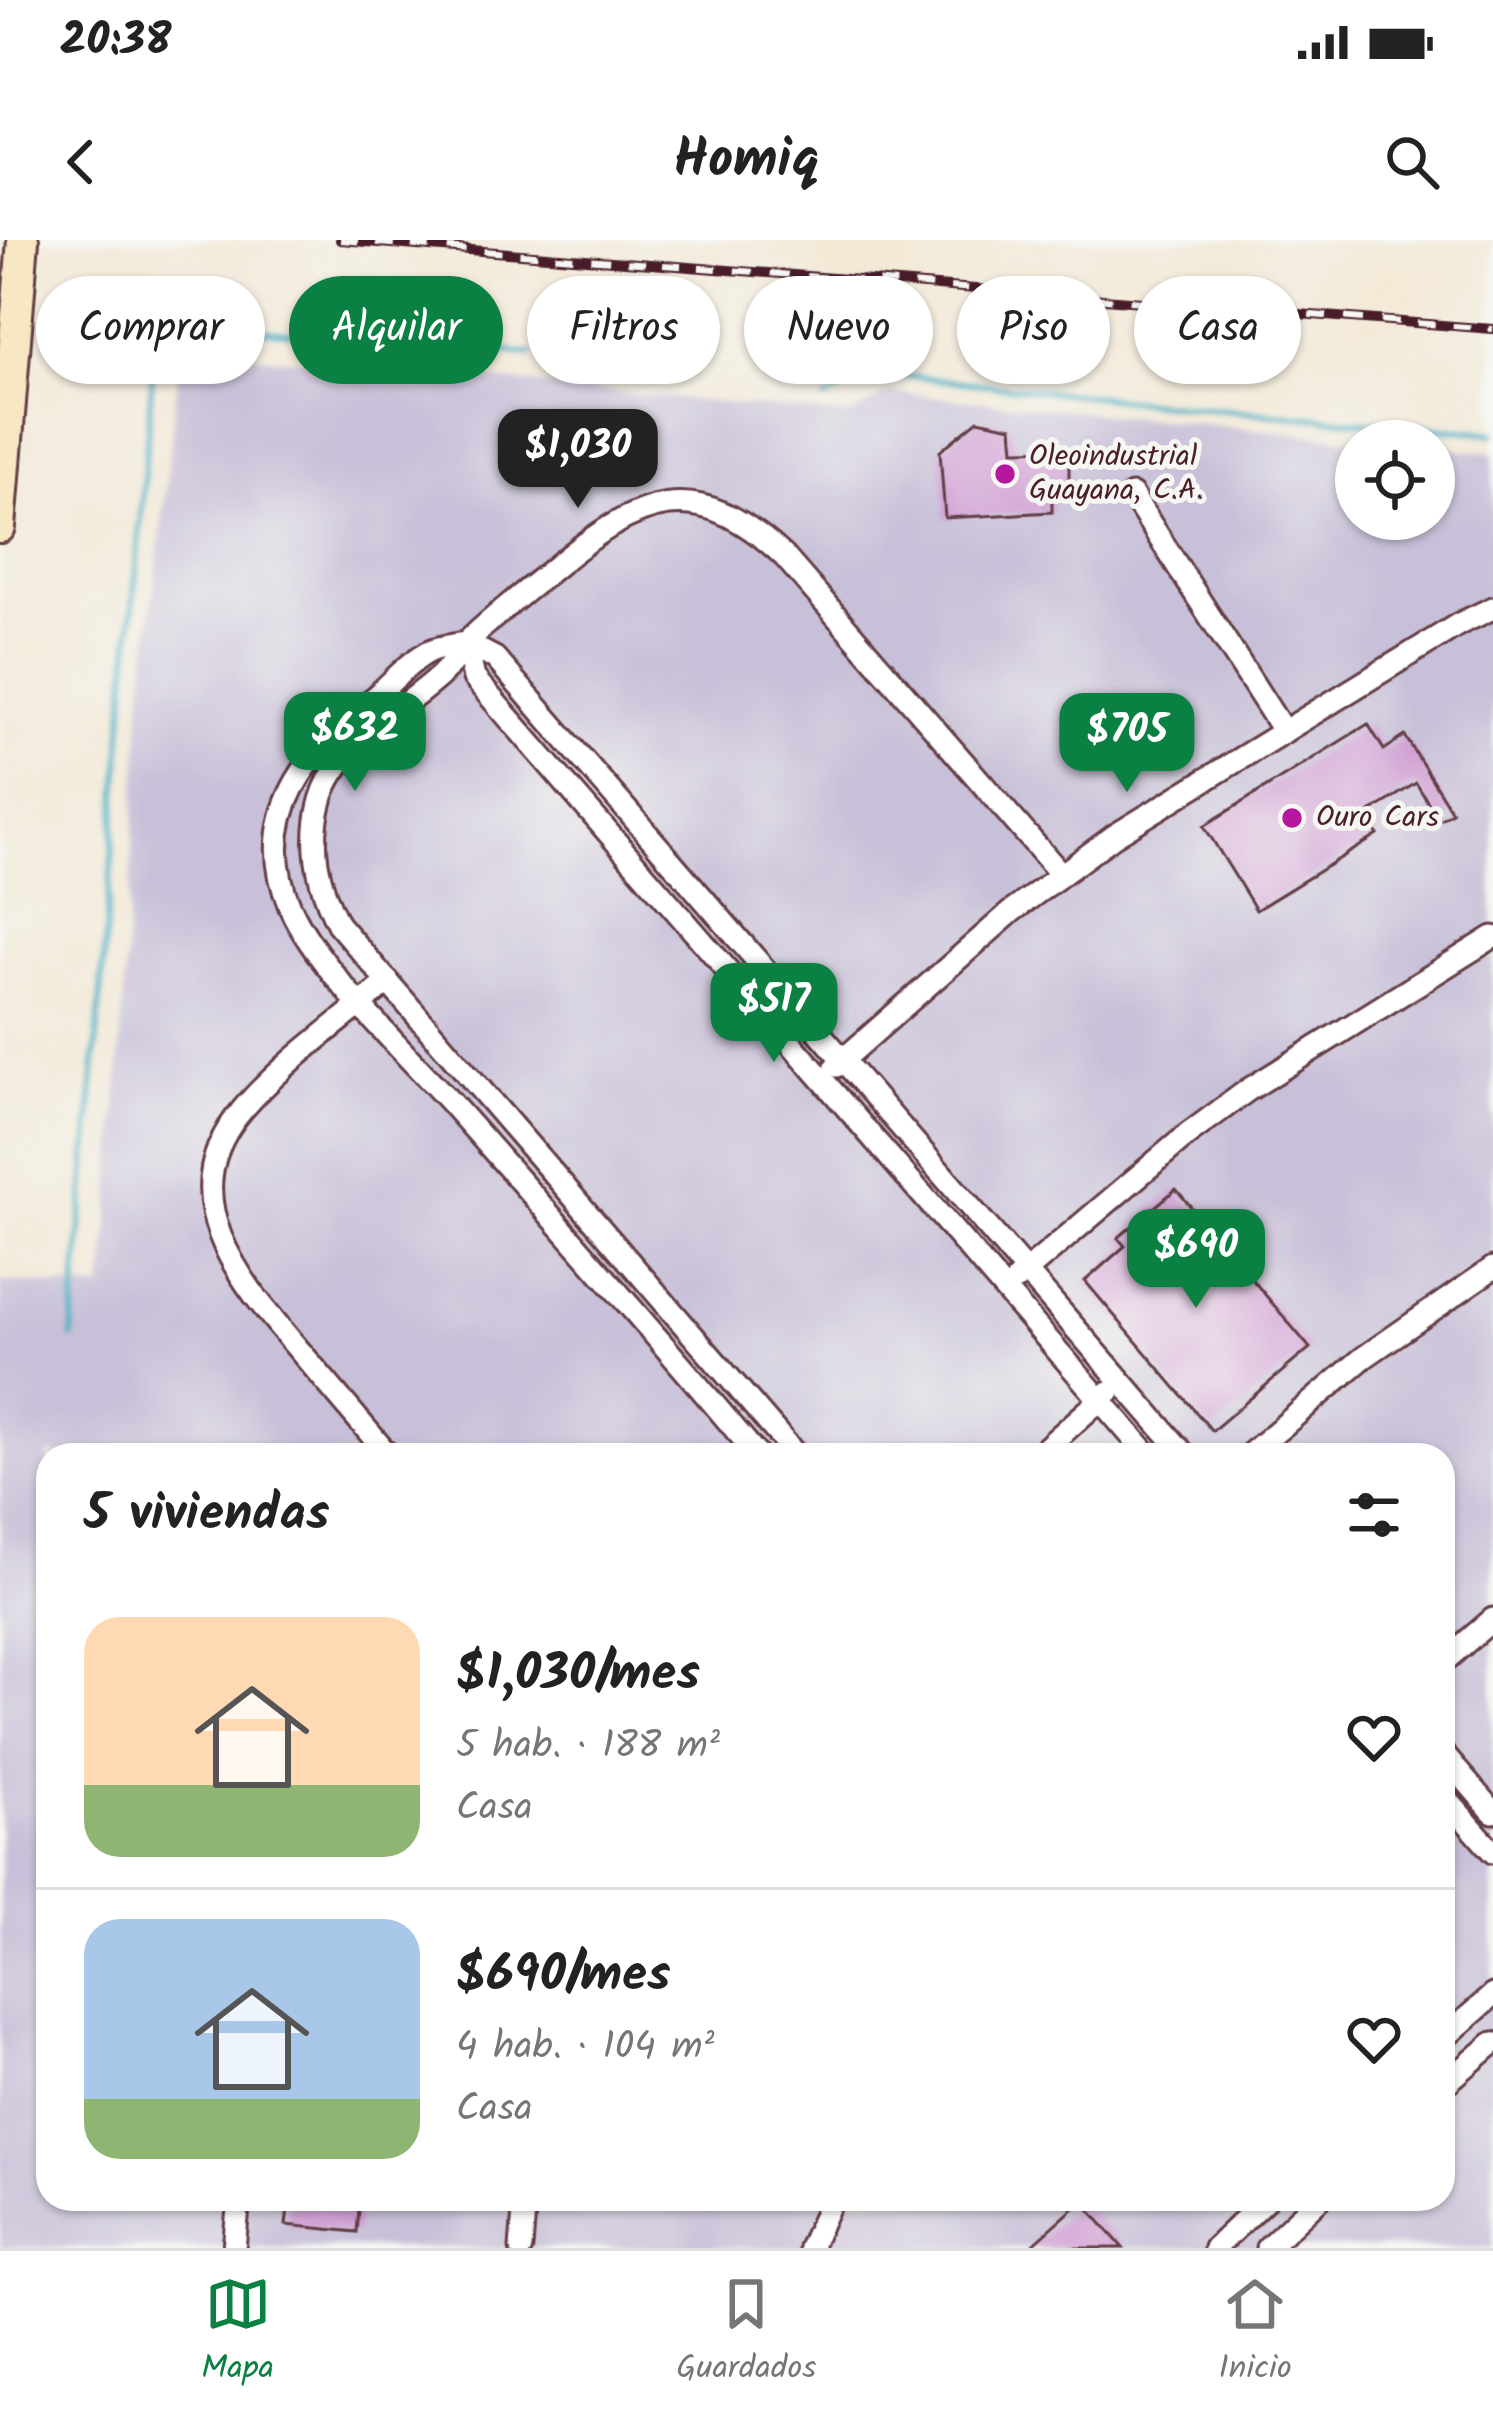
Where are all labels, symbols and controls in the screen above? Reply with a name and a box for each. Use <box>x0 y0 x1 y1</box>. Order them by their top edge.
text: 20:38 <box>60 6 172 78</box>
text: Homiq <box>673 119 820 205</box>
icon: back <box>48 129 114 195</box>
icon: search <box>1379 129 1445 195</box>
chip: Comprar <box>36 276 265 384</box>
chip: Alquilar <box>289 276 503 384</box>
chip: Filtros <box>527 276 720 384</box>
chip: Nuevo <box>744 276 933 384</box>
chip: Piso <box>957 276 1110 384</box>
chip: Casa <box>1134 276 1301 384</box>
pin: $1,030 <box>480 409 676 511</box>
text: $1,030 <box>525 417 631 479</box>
map controls <box>1335 420 1455 540</box>
button: locate <box>1335 420 1455 540</box>
place label: Oleoindustrial Guayana, C.A. <box>1029 433 1203 515</box>
marker: Oleoindustrial Guayana, C.A. <box>992 461 1018 487</box>
pin: $632 <box>284 692 426 794</box>
pin: $705 <box>1056 693 1198 795</box>
text: $632 <box>311 700 399 762</box>
text: $705 <box>1086 701 1168 763</box>
place label: Ouro Cars <box>1316 794 1439 842</box>
marker: Ouro Cars <box>1279 805 1305 831</box>
pin: $517 <box>703 963 845 1065</box>
text: $517 <box>737 971 811 1033</box>
pin: $690 <box>1125 1209 1267 1311</box>
text: $690 <box>1154 1217 1238 1279</box>
text: 5 viviendas <box>84 1475 329 1556</box>
icon: filters <box>1341 1482 1407 1548</box>
text: $1,030/mes <box>456 1635 700 1716</box>
icon: home <box>180 1665 324 1809</box>
icon: heart <box>1341 1704 1407 1770</box>
text: 5 hab. · 188 m² <box>456 1716 720 1778</box>
text: Casa <box>456 1778 533 1840</box>
text: $690/mes <box>456 1936 671 2017</box>
icon: home <box>180 1967 324 2111</box>
icon: heart <box>1341 2006 1407 2072</box>
text: 4 hab. · 104 m² <box>456 2017 715 2079</box>
text: Casa <box>456 2079 533 2141</box>
tab: Mapa <box>201 2271 274 2396</box>
tab: Guardados <box>676 2271 816 2396</box>
tab: Inicio <box>1219 2271 1292 2396</box>

